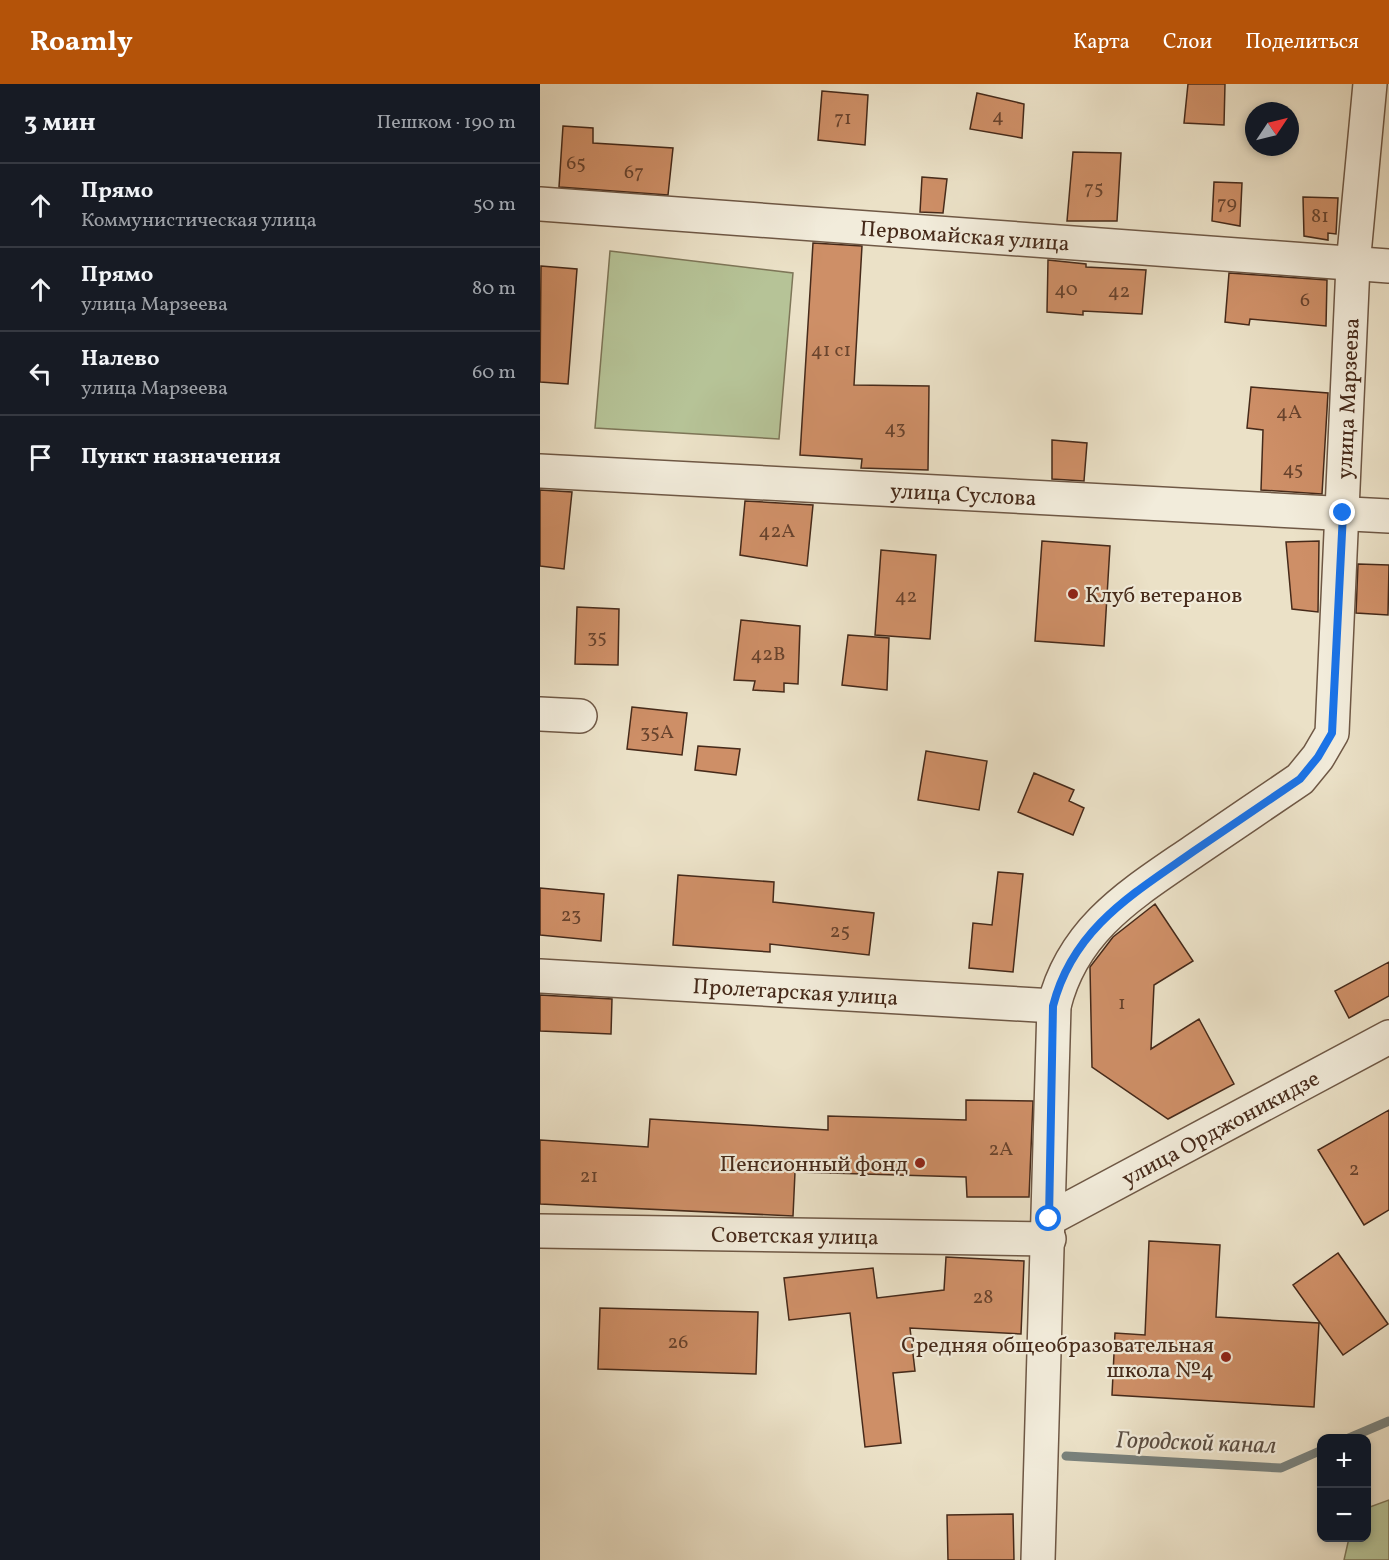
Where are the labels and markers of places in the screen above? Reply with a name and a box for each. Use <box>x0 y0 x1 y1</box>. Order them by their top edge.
place label: Клуб ветеранов <box>1085 581 1242 612</box>
marker: Клуб ветеранов <box>1066 587 1080 601</box>
place label: Пенсионный фонд <box>720 1150 909 1181</box>
marker: Пенсионный фонд <box>913 1156 927 1170</box>
place label: Средняя общеобразовательная школа №4 <box>901 1331 1214 1387</box>
marker: Средняя общеобразовательная школа №4 <box>1219 1350 1233 1364</box>

